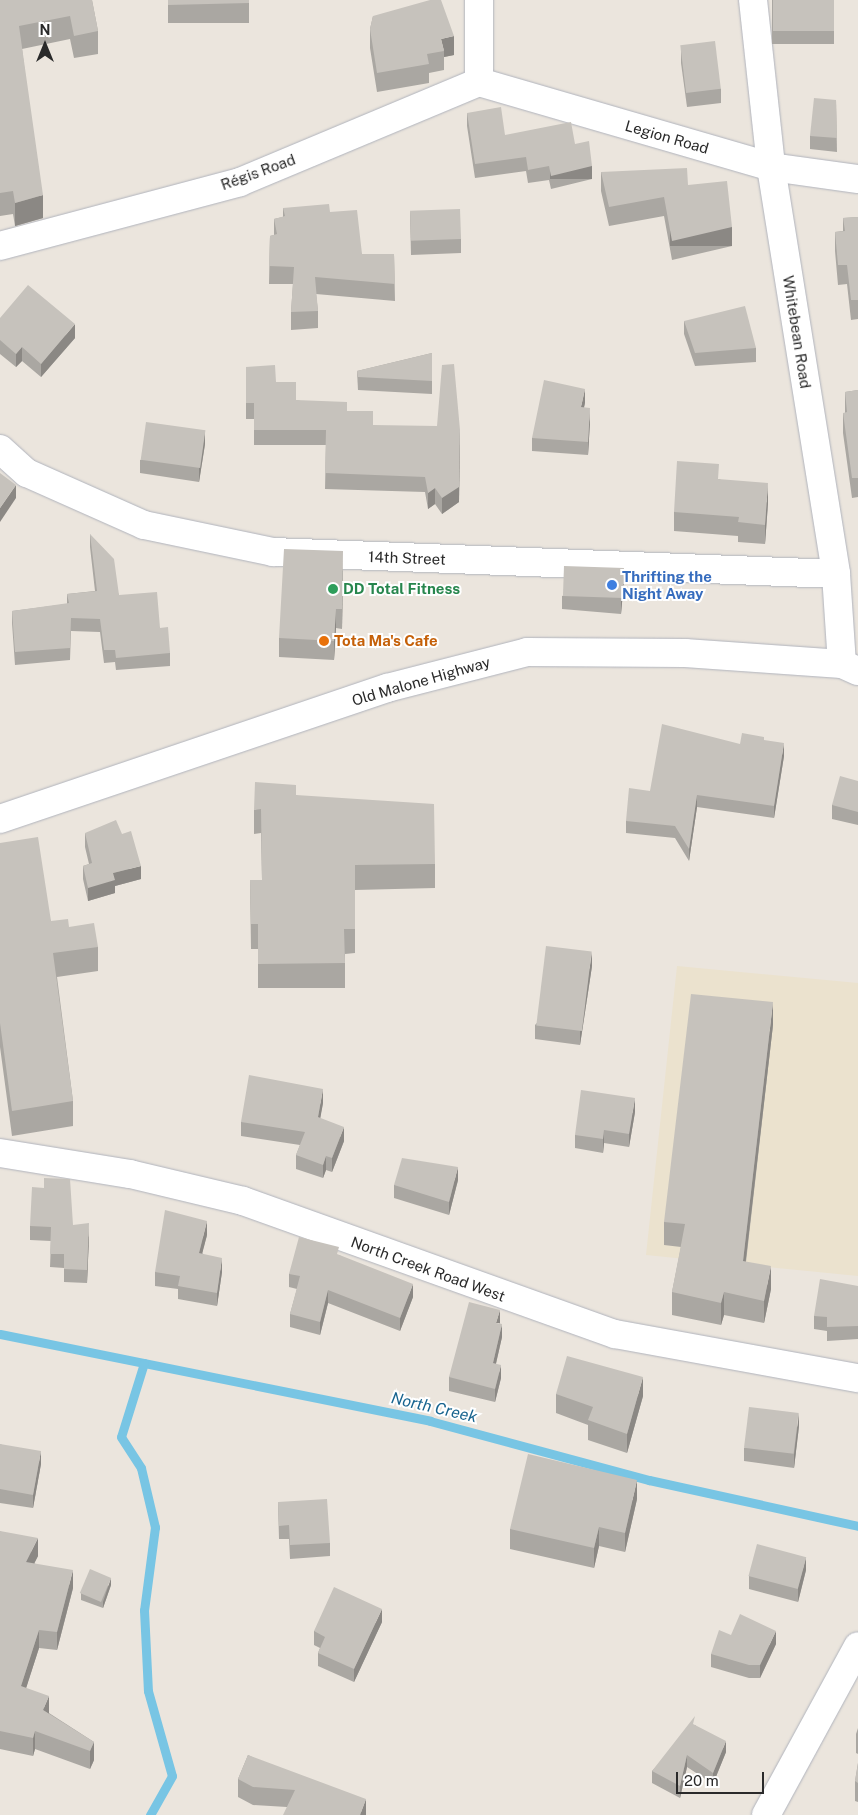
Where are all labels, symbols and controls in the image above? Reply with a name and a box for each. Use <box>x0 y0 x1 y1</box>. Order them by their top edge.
north arrow <box>20 20 70 70</box>
text: N <box>40 22 50 38</box>
street label: Legion Road <box>623 116 711 158</box>
street label: Régis Road <box>218 150 298 194</box>
street label: Whitebean Road <box>779 274 815 390</box>
street label: 14th Street <box>368 548 446 568</box>
place label: Thrifting the Night Away <box>622 567 712 602</box>
marker: Thrifting the Night Away <box>606 579 618 591</box>
place label: DD Total Fitness <box>343 580 460 598</box>
marker: DD Total Fitness <box>327 583 339 595</box>
place label: Tota Ma's Cafe <box>334 632 438 650</box>
marker: Tota Ma's Cafe <box>318 635 330 647</box>
street label: Old Malone Highway <box>350 653 492 709</box>
street label: North Creek Road West <box>348 1233 508 1305</box>
water label: North Creek <box>389 1389 479 1427</box>
scale bar <box>678 1762 766 1794</box>
text: 20 m <box>684 1772 719 1789</box>

